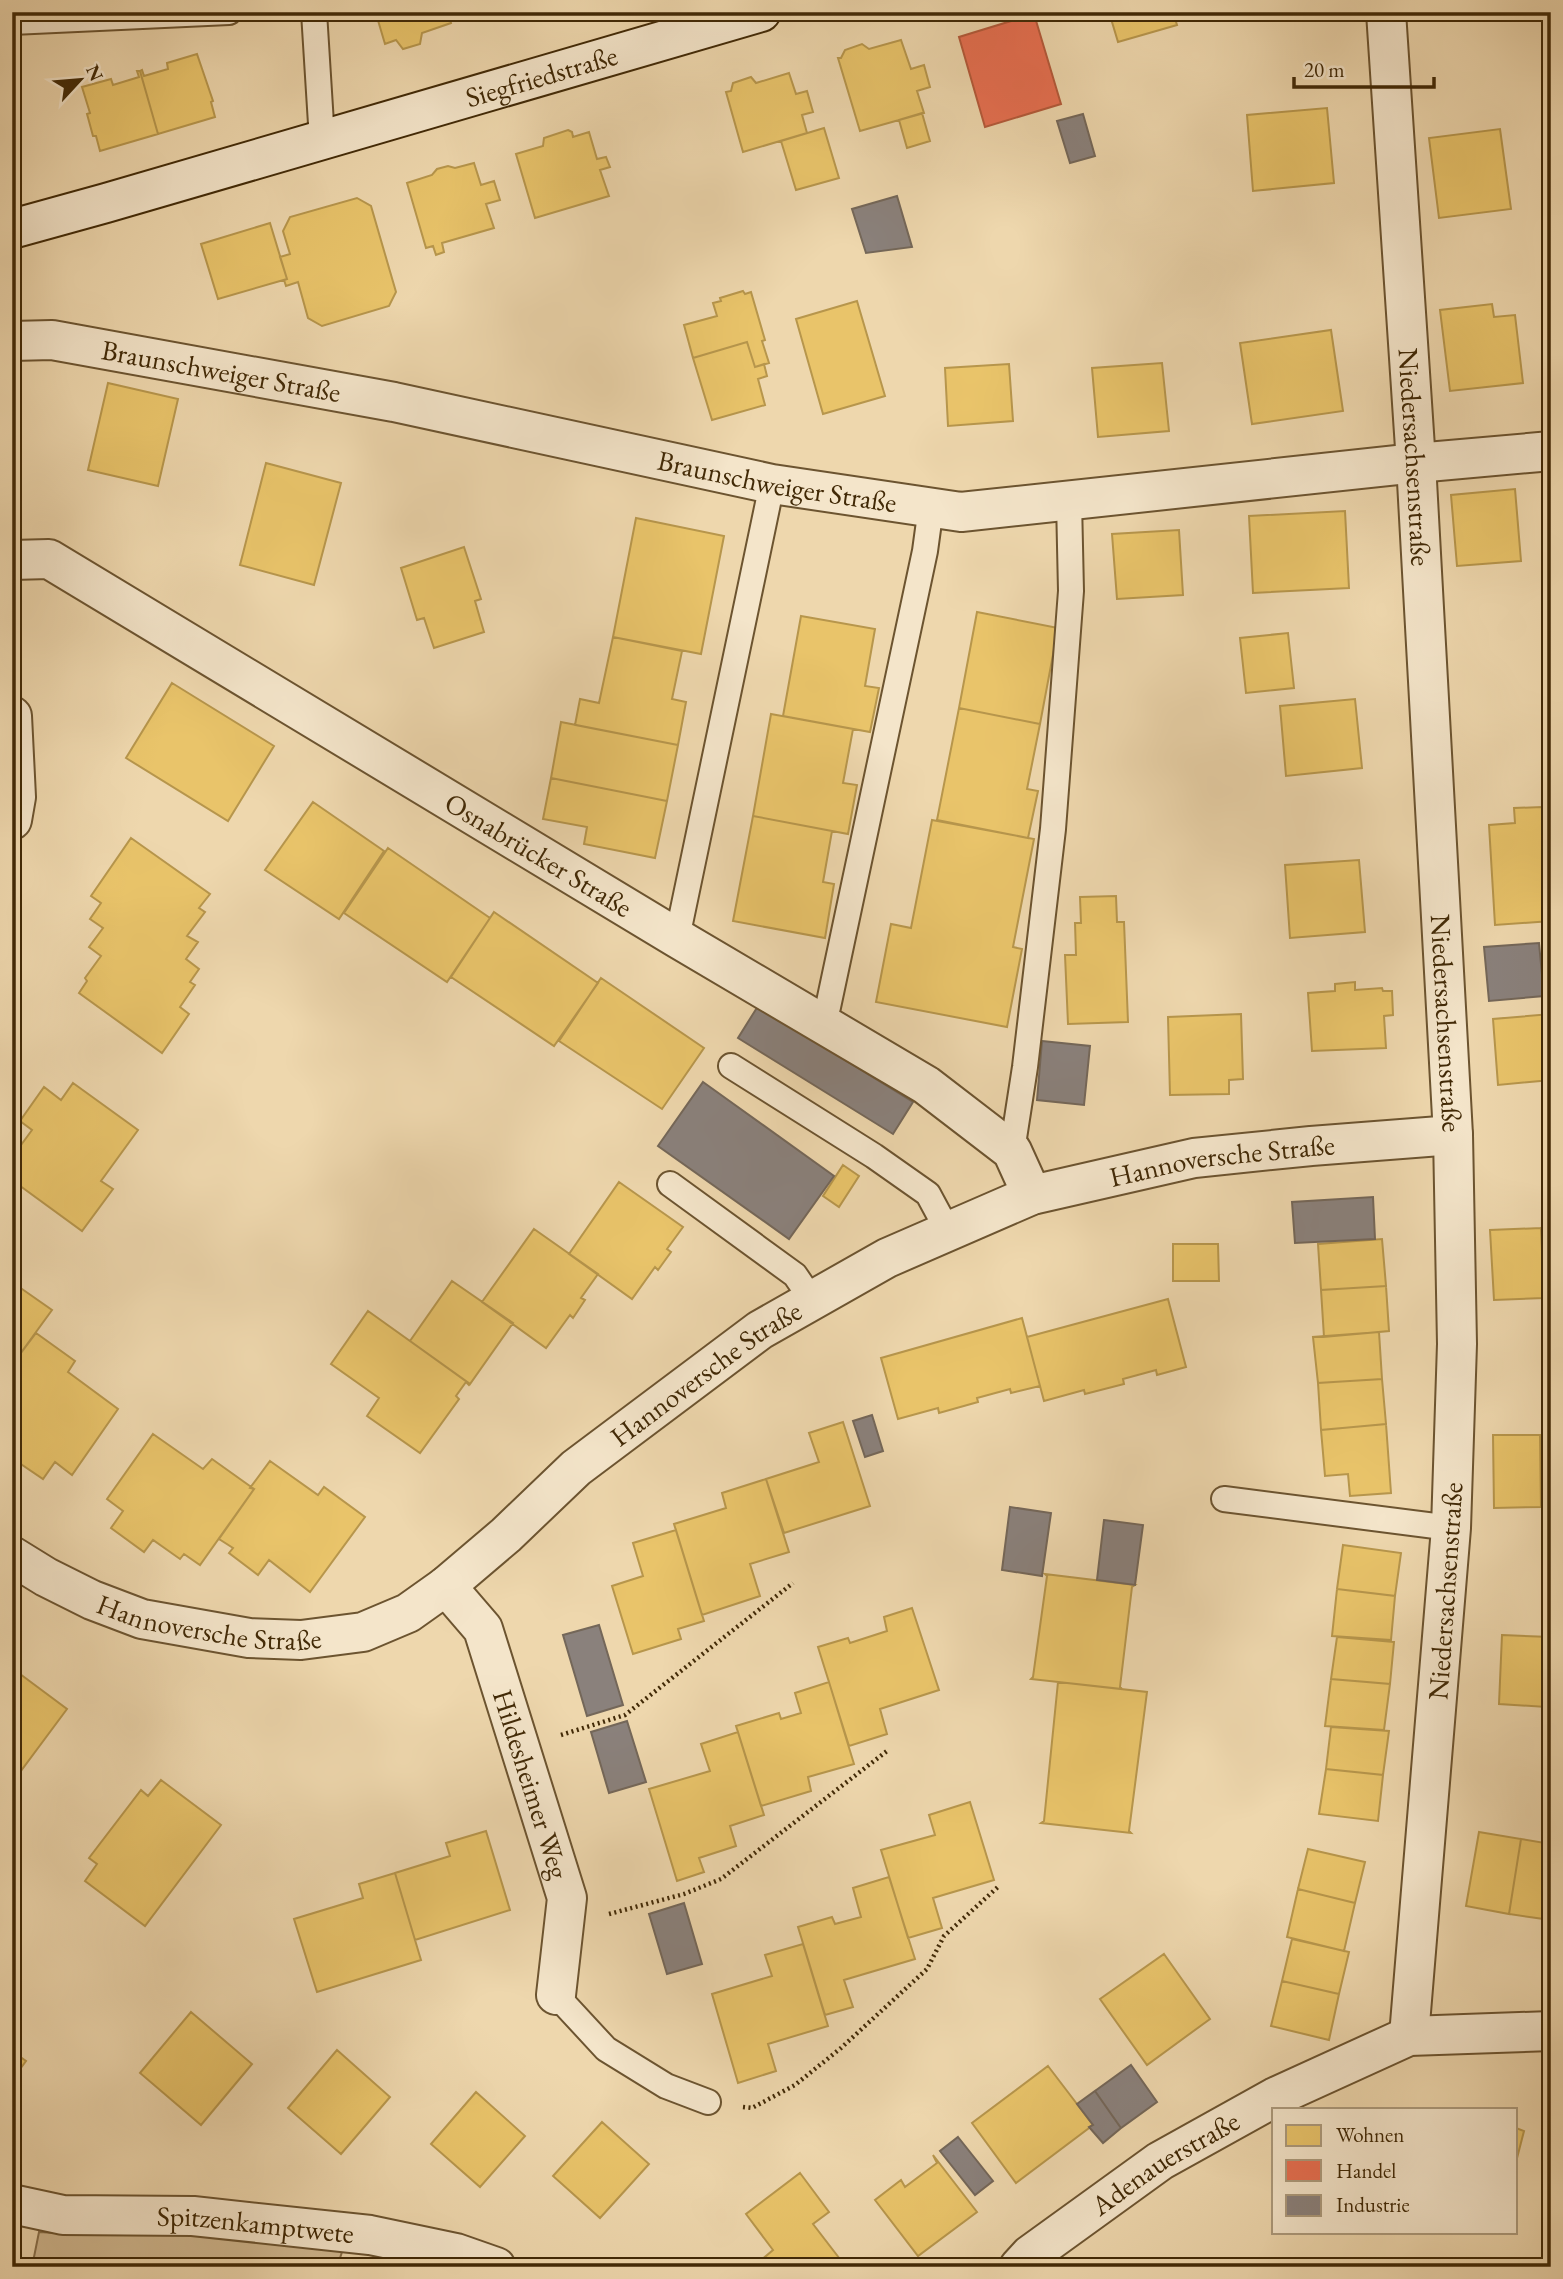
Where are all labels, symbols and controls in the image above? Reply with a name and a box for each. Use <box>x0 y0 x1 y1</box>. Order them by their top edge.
street label: Siegfriedstraße <box>461 37 622 115</box>
north arrow <box>46 46 116 116</box>
scale bar <box>1294 46 1434 90</box>
text: 20 m <box>1304 56 1345 83</box>
text: N <box>80 60 110 86</box>
street label: Braunschweiger Straße <box>99 331 344 410</box>
street label: Niedersachsenstraße <box>1390 347 1440 567</box>
street label: Braunschweiger Straße <box>654 442 899 520</box>
street label: Osnabrücker Straße <box>438 784 639 925</box>
street label: Niedersachsenstraße <box>1423 913 1471 1133</box>
street label: Hannoversche Straße <box>1106 1126 1336 1195</box>
street label: Hannoversche Straße <box>603 1292 808 1454</box>
street label: Niedersachsenstraße <box>1419 1481 1471 1701</box>
street label: Hannoversche Straße <box>92 1586 323 1658</box>
street label: Hildesheimer Weg <box>485 1685 578 1884</box>
street label: Adenauerstraße <box>1083 2103 1246 2224</box>
legend <box>1272 2108 1518 2234</box>
text: Wohnen <box>1336 2121 1404 2148</box>
text: Handel <box>1336 2157 1396 2184</box>
text: Industrie <box>1336 2191 1410 2218</box>
street label: Spitzenkamptwete <box>157 2198 356 2251</box>

